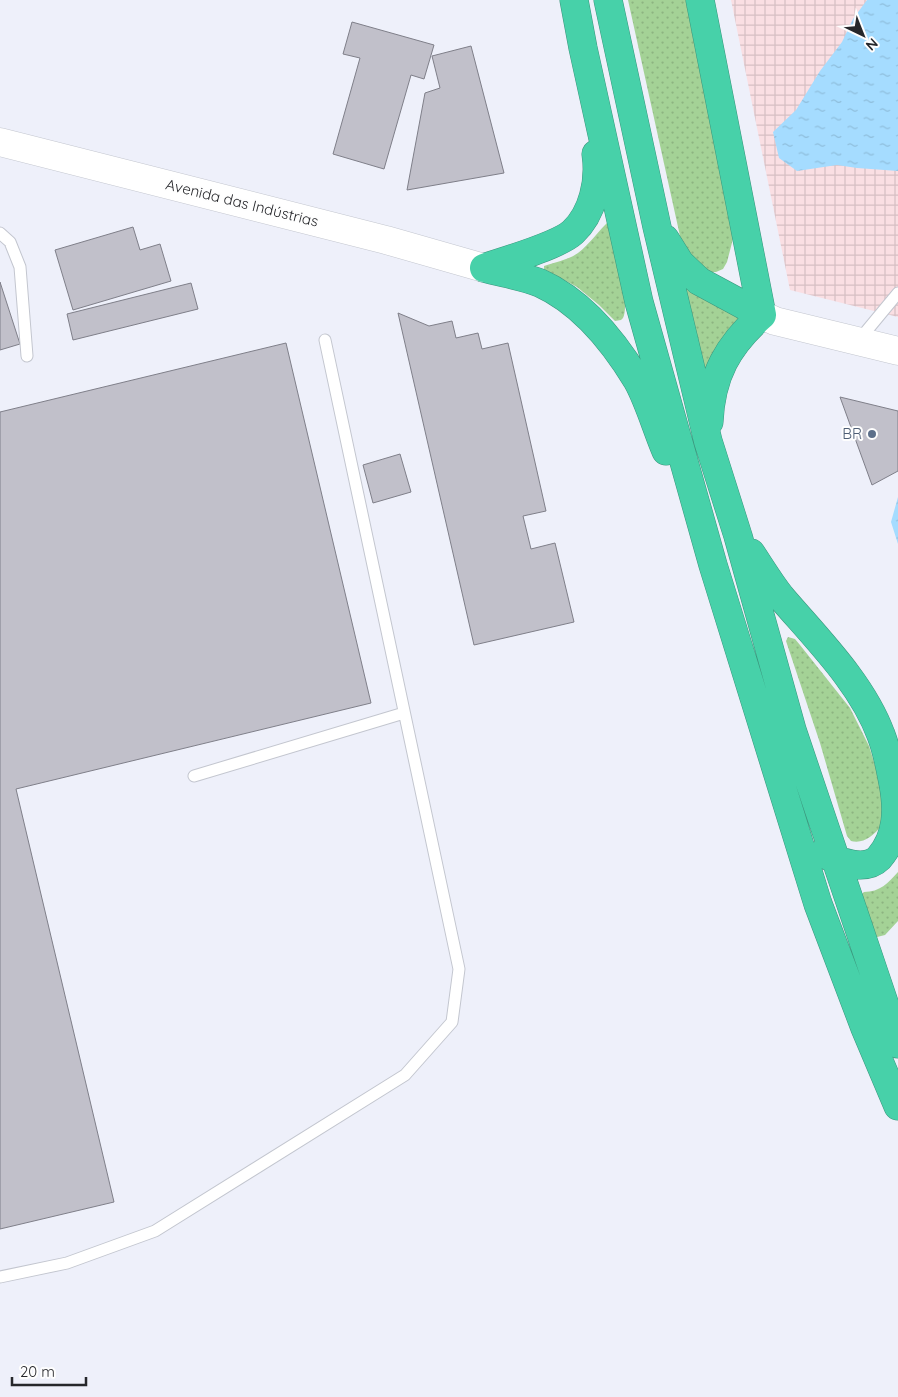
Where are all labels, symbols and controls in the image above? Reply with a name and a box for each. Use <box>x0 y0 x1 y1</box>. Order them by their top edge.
north arrow <box>838 10 888 60</box>
text: N <box>862 34 882 55</box>
street label: Avenida das Indústrias <box>164 174 320 231</box>
place label: BR <box>842 424 862 443</box>
marker: BR <box>866 428 878 440</box>
scale bar <box>12 1354 86 1386</box>
text: 20 m <box>20 1362 55 1381</box>

